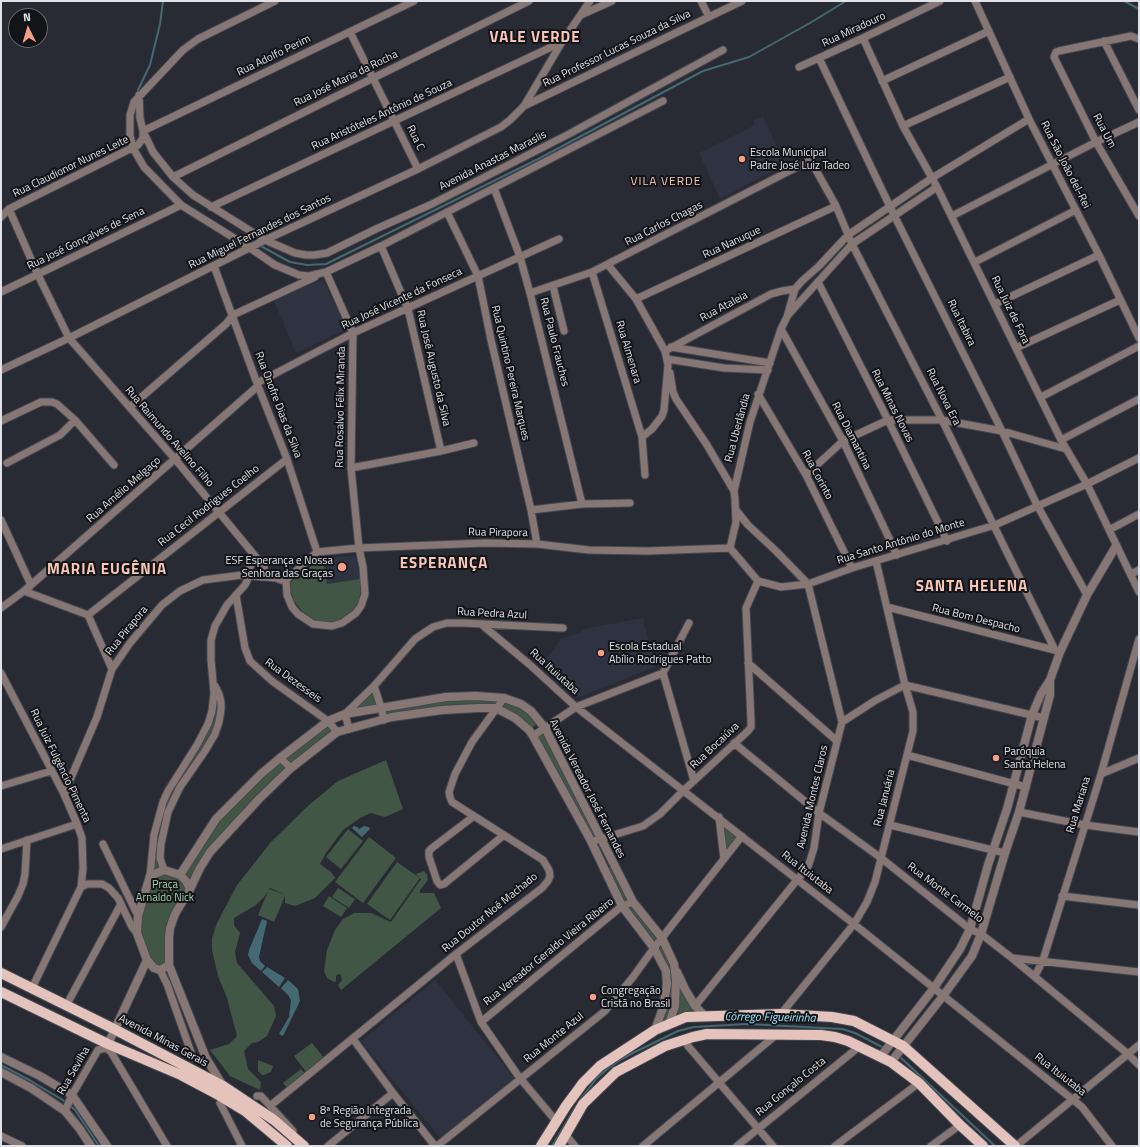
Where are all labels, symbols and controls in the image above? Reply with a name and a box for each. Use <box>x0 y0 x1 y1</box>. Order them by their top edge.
street label: Rua Professor Lucas Souza da Silva <box>541 7 693 91</box>
north arrow <box>8 8 48 48</box>
text: N <box>23 9 32 25</box>
street label: Rua Miradouro <box>820 10 888 50</box>
district label: VALE VERDE <box>490 29 580 47</box>
street label: Rua Adolfo Perim <box>235 32 313 80</box>
street label: Rua José Maria da Rocha <box>292 48 400 110</box>
street label: Rua Aristóteles Antônio de Souza <box>310 77 454 153</box>
street label: Rua Um <box>1090 112 1118 150</box>
street label: Rua São João del-Rei <box>1037 119 1093 211</box>
street label: Rua C <box>403 123 427 153</box>
street label: Avenida Anastas Maraslis <box>437 128 549 194</box>
street label: Rua Claudionor Nunes Leite <box>11 133 131 201</box>
place label: Escola Municipal Padre José Luiz Tadeo <box>750 146 850 172</box>
marker: Escola Municipal Padre José Luiz Tadeo <box>737 154 747 164</box>
district label: VILA VERDE <box>631 175 701 189</box>
street label: Rua Miguel Fernandes dos Santos <box>187 192 333 272</box>
street label: Rua Carlos Chagas <box>623 199 705 249</box>
street label: Rua José Gonçalves de Sena <box>25 205 147 273</box>
street label: Rua Nanuque <box>701 224 763 262</box>
street label: Rua José Vicente da Fonseca <box>340 265 464 333</box>
street label: Rua Juiz de Fora <box>988 274 1032 346</box>
street label: Rua Ataleia <box>698 289 750 325</box>
street label: Rua Paulo Frauches <box>537 296 571 388</box>
street label: Rua Itabira <box>944 298 978 348</box>
street label: Rua Quintino Pereira Marques <box>488 304 532 442</box>
street label: Rua José Augusto da Silva <box>413 309 453 427</box>
street label: Rua Almenara <box>612 319 644 385</box>
street label: Rua Rosalvo Félix Miranda <box>333 346 349 468</box>
street label: Rua Onofre Dias da Silva <box>252 350 304 460</box>
street label: Rua Nova Era <box>923 366 963 428</box>
street label: Rua Minas Novas <box>868 367 916 445</box>
street label: Rua Raimundo Avelino Filho <box>122 384 216 490</box>
street label: Rua Uberlândia <box>723 392 753 464</box>
street label: Rua Diamantina <box>828 400 874 472</box>
street label: Rua Corinto <box>799 448 835 502</box>
street label: Rua Amélio Melgaço <box>84 454 164 526</box>
street label: Rua Cecil Rodrigues Coelho <box>156 462 262 550</box>
street label: Rua Santo Antônio do Monte <box>836 516 966 568</box>
street label: Rua Pirapora <box>468 526 528 540</box>
place label: ESF Esperança e Nossa Senhora das Graças <box>225 554 333 580</box>
district label: ESPERANÇA <box>400 555 488 573</box>
district label: MARIA EUGÊNIA <box>47 561 167 579</box>
marker: ESF Esperança e Nossa Senhora das Graças <box>336 561 348 573</box>
district label: SANTA HELENA <box>916 578 1028 596</box>
street label: Rua Bom Despacho <box>931 602 1021 636</box>
street label: Rua Pirapora <box>103 604 151 658</box>
street label: Rua Pedra Azul <box>457 606 527 622</box>
place label: Escola Estadual Abílio Rodrigues Patto <box>609 640 712 666</box>
street label: Rua Ituiutaba <box>527 646 581 698</box>
marker: Escola Estadual Abílio Rodrigues Patto <box>596 648 606 658</box>
street label: Rua Dezesseis <box>262 656 324 706</box>
street label: Rua Juiz Fulgêncio Pimenta <box>27 707 93 825</box>
street label: Avenida Vereador José Fernandes <box>546 717 628 861</box>
street label: Rua Bocaiúva <box>688 720 742 772</box>
street label: Avenida Montes Claros <box>795 744 831 850</box>
place label: Paróquia Santa Helena <box>1004 745 1066 771</box>
marker: Paróquia Santa Helena <box>991 753 1001 763</box>
street label: Rua Januária <box>872 768 898 828</box>
street label: Rua Mariana <box>1064 775 1094 835</box>
street label: Rua Ituiutaba <box>779 849 835 897</box>
street label: Rua Monte Carmelo <box>904 860 986 926</box>
street label: Rua Doutor Noé Machado <box>440 870 540 956</box>
park label: Praça Arnaldo Nick <box>136 878 194 904</box>
street label: Rua Vereador Geraldo Vieira Ribeiro <box>481 895 617 1009</box>
place label: Congregação Cristã no Brasil <box>601 984 670 1010</box>
marker: Congregação Cristã no Brasil <box>588 992 598 1002</box>
street label: Rua Monte Azul <box>521 1010 587 1066</box>
water label: Córrego Figueirinha <box>724 1010 816 1026</box>
street label: Avenida Minas Gerais <box>116 1012 210 1070</box>
street label: Rua Sevilha <box>55 1044 93 1098</box>
street label: Rua Ituiutaba <box>1032 1051 1088 1099</box>
street label: Rua Gonçalo Costa <box>753 1055 829 1119</box>
place label: 8ª Região Integrada de Segurança Pública <box>320 1104 418 1130</box>
marker: 8ª Região Integrada de Segurança Pública <box>307 1112 317 1122</box>

